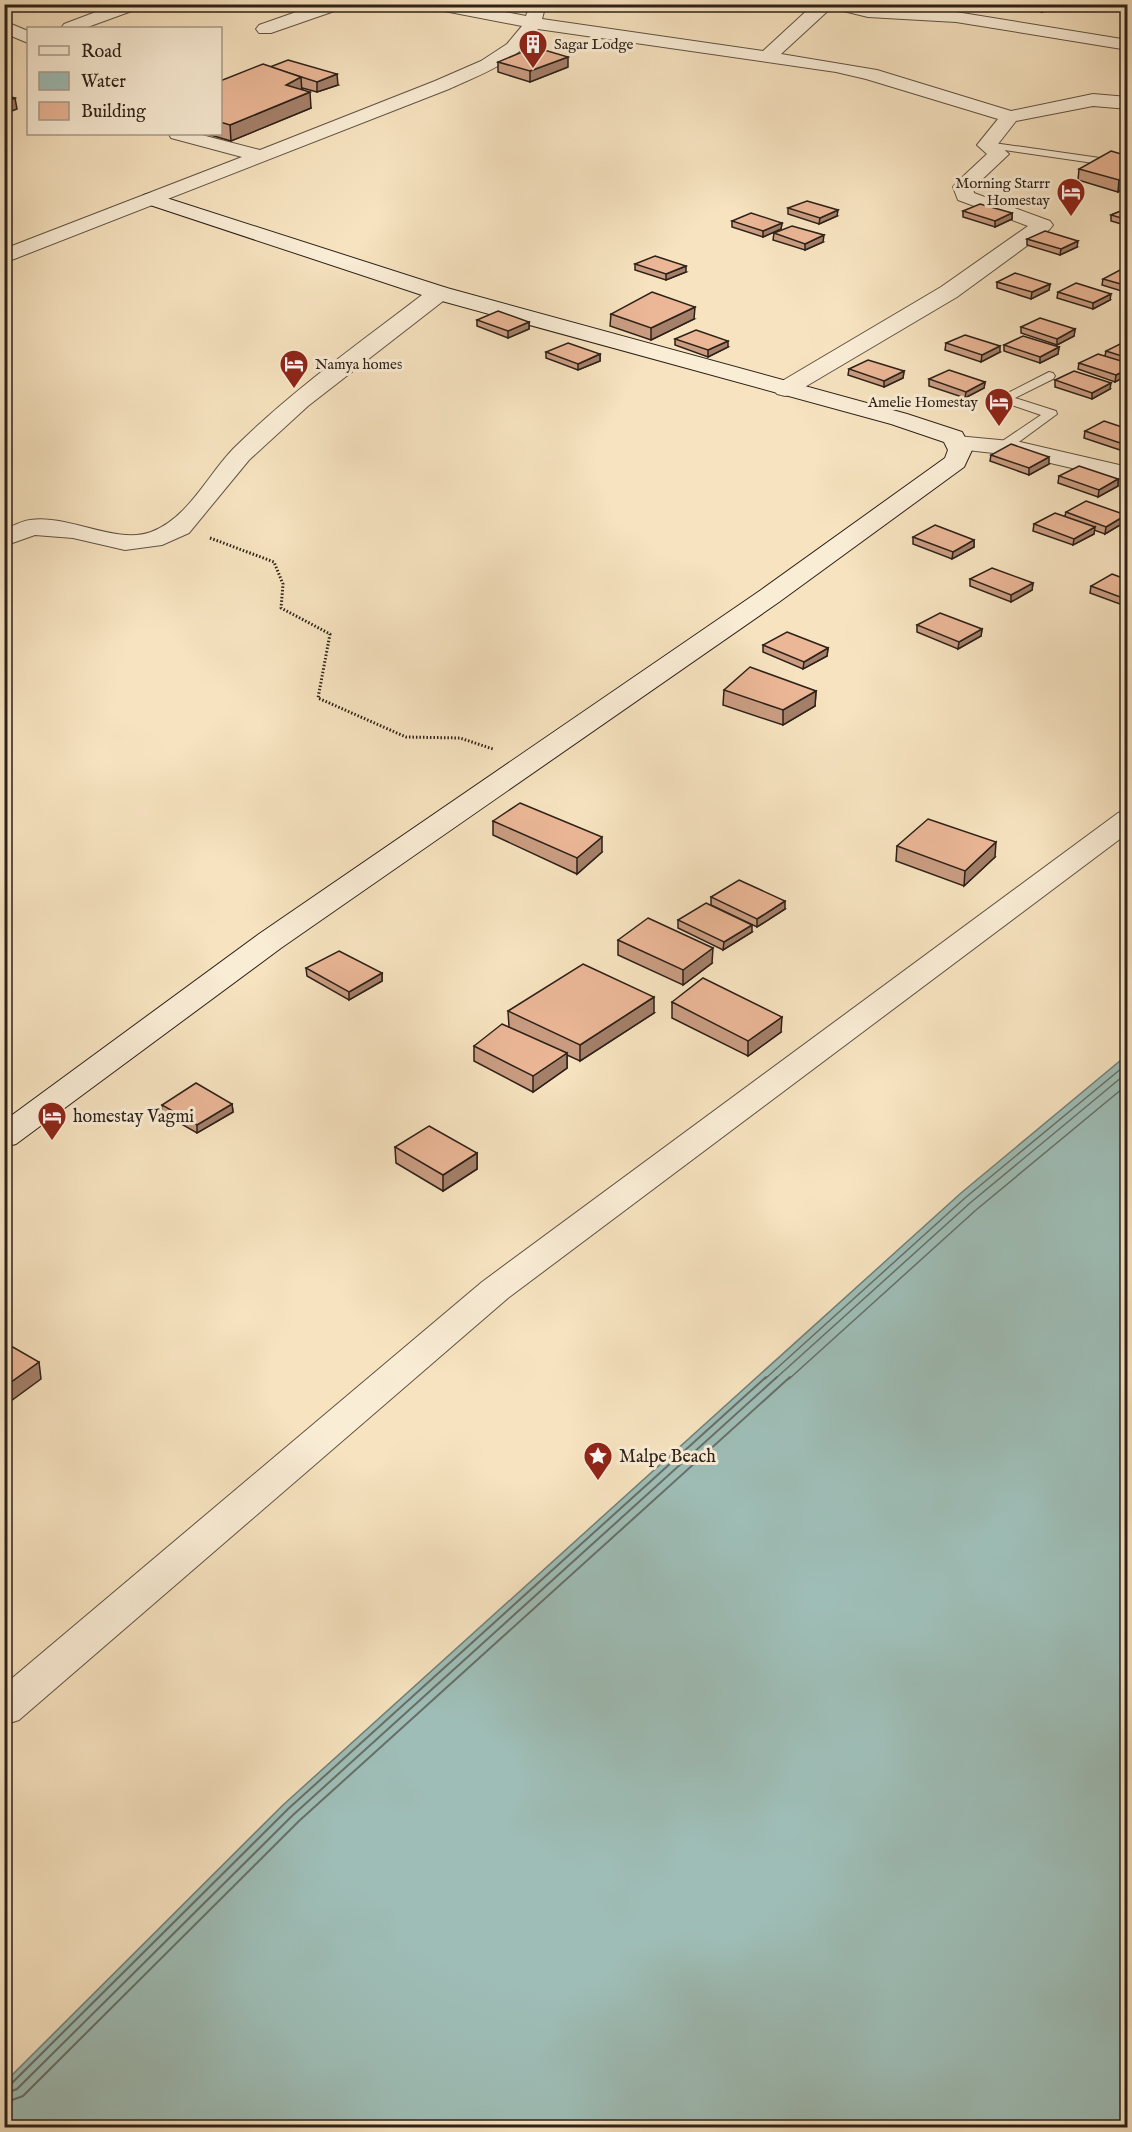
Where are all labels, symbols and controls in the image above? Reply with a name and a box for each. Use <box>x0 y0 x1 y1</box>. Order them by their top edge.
legend <box>27 27 222 135</box>
building icon: Sagar Lodge <box>517 28 549 70</box>
place label: Sagar Lodge <box>554 35 634 54</box>
text: Road <box>81 41 122 64</box>
text: Water <box>81 71 126 94</box>
text: Building <box>81 101 146 124</box>
place label: Morning Starrr Homestay <box>955 174 1051 210</box>
hotel icon: Morning Starrr Homestay <box>1055 176 1087 218</box>
hotel icon: Namya homes <box>278 348 310 390</box>
place label: Namya homes <box>315 355 402 374</box>
hotel icon: Amelie Homestay <box>983 386 1015 428</box>
place label: Amelie Homestay <box>867 393 979 412</box>
hotel icon: homestay Vagmi <box>36 1100 68 1142</box>
place label: homestay Vagmi <box>73 1106 194 1129</box>
place icon: Malpe Beach <box>582 1440 614 1482</box>
place label: Malpe Beach <box>619 1446 716 1469</box>

